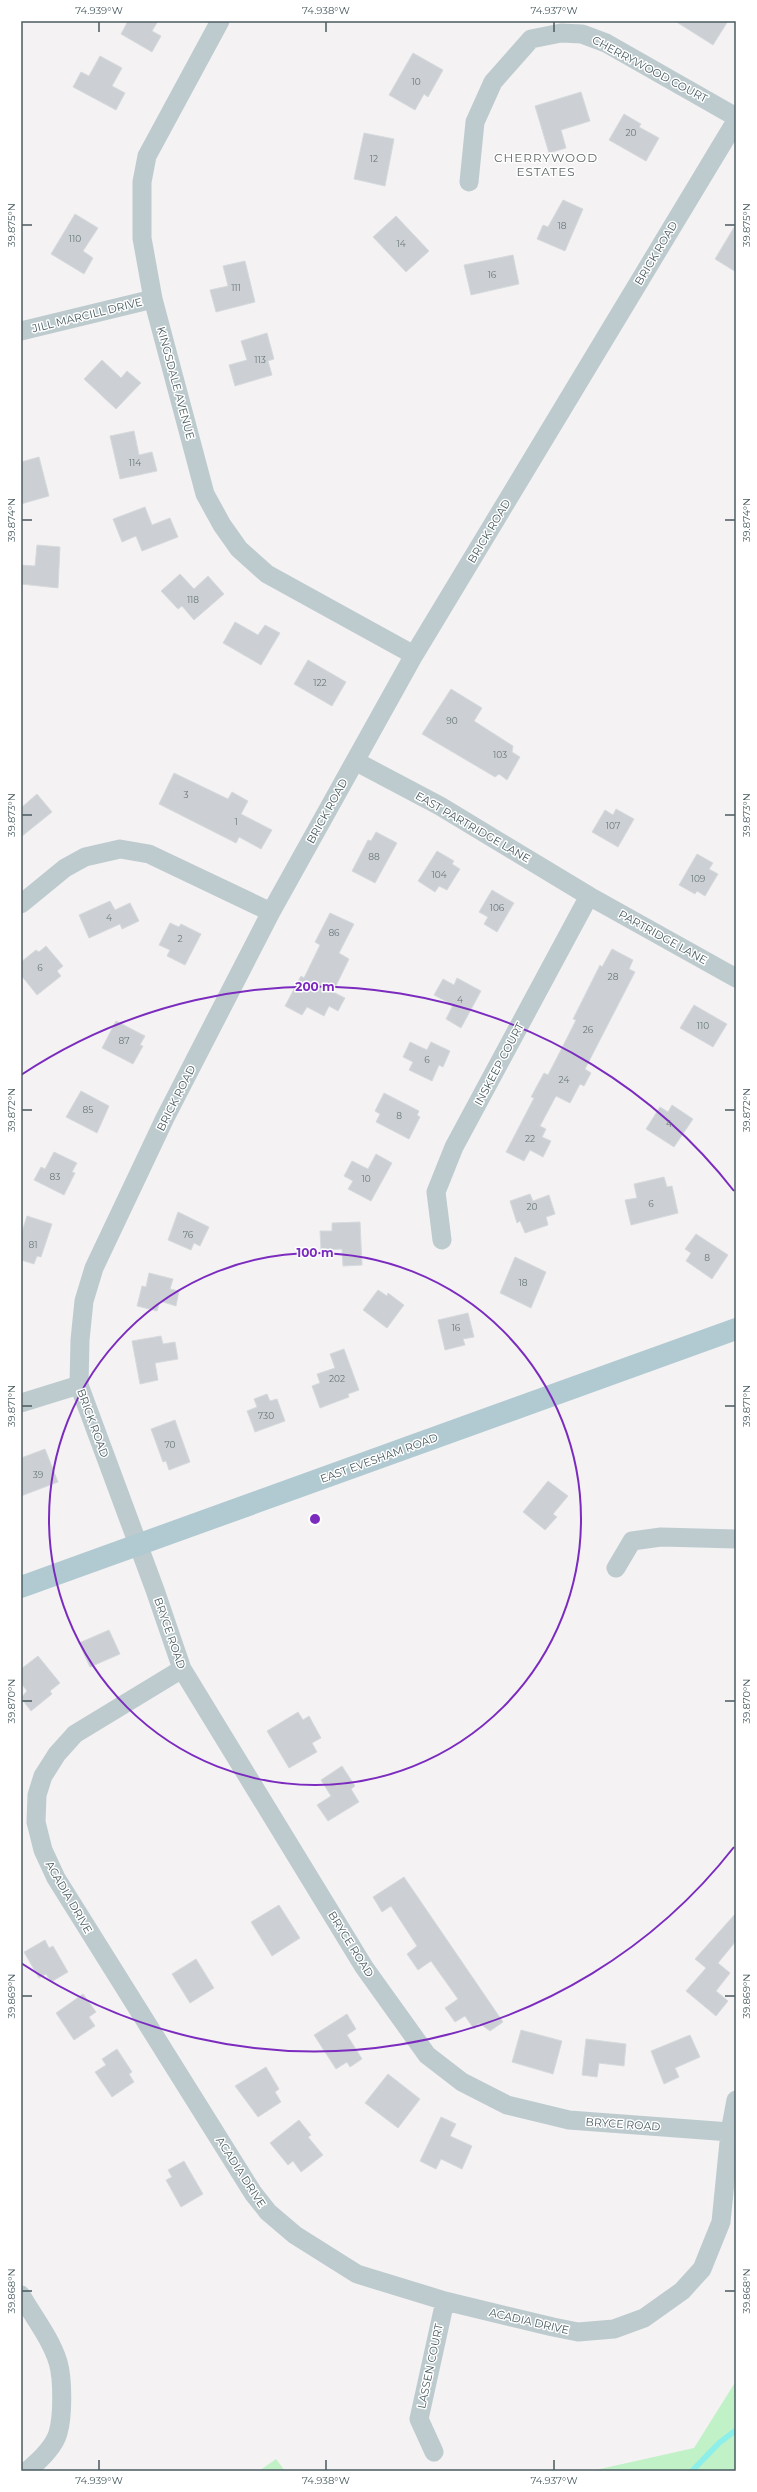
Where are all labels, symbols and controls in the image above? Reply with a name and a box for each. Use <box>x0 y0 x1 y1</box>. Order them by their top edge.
text: 74.939°W <box>75 4 123 17</box>
text: 74.938°W <box>302 4 350 17</box>
text: 74.937°W <box>530 4 578 17</box>
street label: CHERRYWOOD COURT <box>590 33 711 106</box>
house number: 10 <box>411 76 421 87</box>
house number: 20 <box>625 127 637 138</box>
district label: CHERRYWOOD ESTATES <box>494 150 598 179</box>
house number: 12 <box>370 153 378 164</box>
text: 39.875°N <box>5 203 18 247</box>
text: 39.875°N <box>740 203 753 247</box>
street label: BRICK ROAD <box>631 218 681 288</box>
house number: 18 <box>558 220 567 231</box>
house number: 110 <box>69 233 81 244</box>
house number: 14 <box>396 238 406 249</box>
house number: 16 <box>488 269 497 280</box>
house number: 111 <box>231 282 241 293</box>
street label: JILL MARCILL DRIVE <box>29 295 144 336</box>
street label: KINGSDALE AVENUE <box>154 325 198 441</box>
house number: 113 <box>254 354 266 365</box>
house number: 114 <box>129 457 141 468</box>
street label: BRICK ROAD <box>464 496 514 566</box>
text: 39.874°N <box>5 498 18 542</box>
text: 39.874°N <box>740 498 753 542</box>
house number: 118 <box>187 594 199 605</box>
house number: 122 <box>313 677 327 688</box>
house number: 90 <box>446 715 458 726</box>
house number: 103 <box>493 749 507 760</box>
street label: BRICK ROAD <box>303 776 351 846</box>
street label: EAST PARTRIDGE LANE <box>413 788 533 866</box>
house number: 3 <box>183 789 189 800</box>
text: 39.873°N <box>5 793 18 837</box>
text: 39.873°N <box>740 793 753 837</box>
house number: 1 <box>234 816 238 827</box>
house number: 107 <box>606 820 620 831</box>
house number: 88 <box>368 851 380 862</box>
house number: 104 <box>431 869 447 880</box>
house number: 109 <box>691 873 706 884</box>
house number: 106 <box>490 902 505 913</box>
street label: PARTRIDGE LANE <box>616 907 710 967</box>
house number: 4 <box>106 912 112 923</box>
house number: 86 <box>328 927 340 938</box>
house number: 2 <box>177 933 183 944</box>
house number: 6 <box>37 962 43 973</box>
house number: 28 <box>608 971 619 982</box>
text: 200 m <box>295 979 335 994</box>
house number: 4 <box>457 994 463 1005</box>
street label: INSKEEP COURT <box>471 1020 527 1108</box>
house number: 110 <box>697 1020 709 1031</box>
house number: 26 <box>583 1024 594 1035</box>
house number: 87 <box>118 1035 130 1046</box>
house number: 6 <box>424 1054 430 1065</box>
street label: BRICK ROAD <box>153 1063 199 1133</box>
house number: 24 <box>559 1074 569 1085</box>
text: 39.872°N <box>5 1088 18 1132</box>
text: 39.872°N <box>740 1088 753 1132</box>
house number: 85 <box>83 1104 93 1115</box>
house number: 8 <box>396 1110 402 1121</box>
house number: 4 <box>666 1118 672 1129</box>
house number: 22 <box>525 1133 535 1144</box>
house number: 83 <box>50 1171 60 1182</box>
house number: 10 <box>361 1173 371 1184</box>
house number: 6 <box>648 1198 654 1209</box>
house number: 20 <box>526 1201 538 1212</box>
house number: 76 <box>183 1229 194 1240</box>
house number: 81 <box>29 1239 38 1250</box>
text: 100 m <box>297 1245 333 1260</box>
house number: 8 <box>704 1252 710 1263</box>
house number: 18 <box>519 1277 528 1288</box>
house number: 16 <box>452 1322 461 1333</box>
house number: 202 <box>329 1373 345 1384</box>
text: 39.871°N <box>5 1385 18 1427</box>
text: 39.871°N <box>740 1385 753 1427</box>
street label: BRICK ROAD <box>74 1387 112 1459</box>
house number: 730 <box>258 1410 274 1421</box>
street label: EAST EVESHAM ROAD <box>318 1430 440 1486</box>
house number: 70 <box>164 1439 176 1450</box>
house number: 39 <box>33 1469 44 1480</box>
centre of rings <box>308 1512 322 1526</box>
street label: BRYCE ROAD <box>151 1595 189 1671</box>
text: 39.870°N <box>5 1679 18 1723</box>
text: 39.870°N <box>740 1679 753 1723</box>
street label: ACADIA DRIVE <box>43 1858 95 1936</box>
street label: BRYCE ROAD <box>325 1909 377 1979</box>
text: 39.869°N <box>5 1974 18 2018</box>
text: 39.869°N <box>740 1974 753 2018</box>
street label: BRYCE ROAD <box>585 2114 661 2134</box>
street label: ACADIA DRIVE <box>213 2134 269 2210</box>
text: 39.868°N <box>5 2268 18 2314</box>
text: 39.868°N <box>740 2268 753 2314</box>
street label: ACADIA DRIVE <box>488 2305 570 2337</box>
street label: LASSEN COURT <box>414 2322 446 2410</box>
text: 74.939°W <box>75 2474 123 2487</box>
text: 74.938°W <box>302 2474 350 2487</box>
text: 74.937°W <box>530 2474 578 2487</box>

